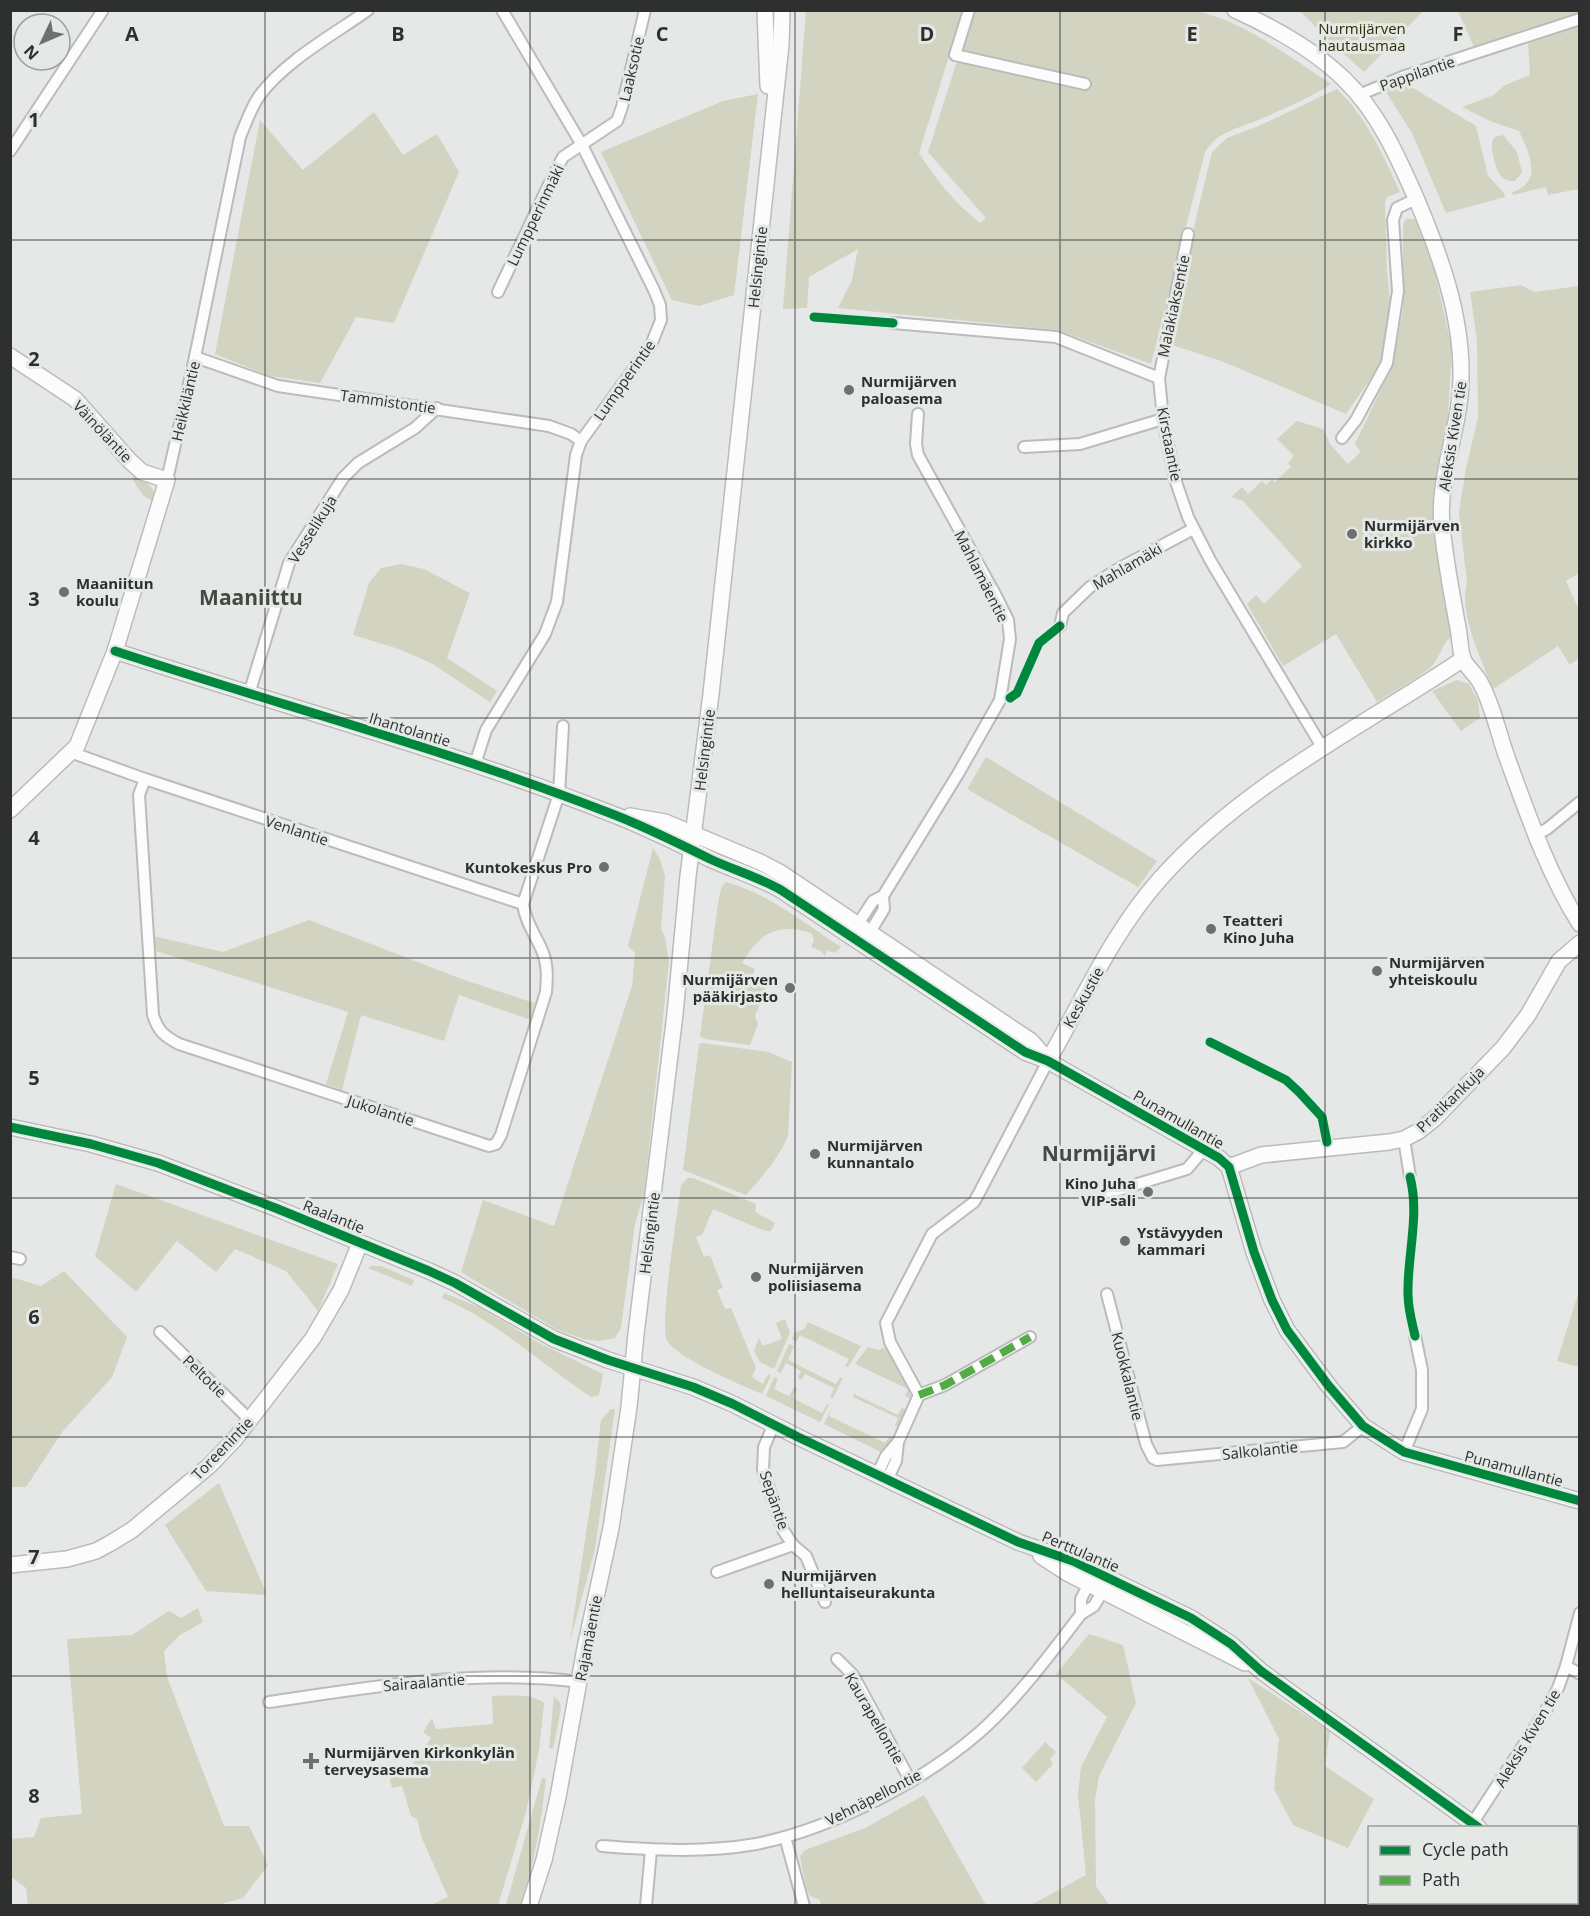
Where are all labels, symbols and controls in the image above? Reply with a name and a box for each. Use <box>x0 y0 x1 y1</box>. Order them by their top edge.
north arrow <box>12 12 72 72</box>
park label: Nurmijärven hautausmaa <box>1318 18 1406 55</box>
text: A <box>125 20 139 47</box>
text: B <box>391 20 405 47</box>
text: C <box>656 20 669 47</box>
text: D <box>920 20 934 47</box>
text: E <box>1186 20 1198 47</box>
text: F <box>1453 20 1463 47</box>
street label: Laaksotie <box>614 35 648 103</box>
text: N <box>19 40 44 65</box>
street label: Pappilantie <box>1377 51 1457 95</box>
text: 1 <box>28 106 40 133</box>
street label: Lumpperinmäki <box>502 161 568 269</box>
street label: Helsingintie <box>743 225 771 309</box>
street label: Malakiaksentie <box>1152 253 1194 359</box>
street label: Lumpperintie <box>589 336 659 424</box>
text: 2 <box>28 345 40 372</box>
street label: Heikkiläntie <box>166 359 204 443</box>
place label: Nurmijärven paloasema <box>861 371 957 408</box>
street label: Aleksis Kiven tie <box>1433 380 1471 492</box>
marker: Nurmijärven paloasema <box>842 383 856 397</box>
street label: Tammistontie <box>339 384 437 418</box>
street label: Väinöläntie <box>69 396 137 466</box>
street label: Kirstaantie <box>1153 405 1187 483</box>
street label: Vesselikuja <box>283 491 341 567</box>
place label: Nurmijärven kirkko <box>1364 515 1460 552</box>
street label: Mahlamäentie <box>950 527 1014 625</box>
marker: Nurmijärven kirkko <box>1345 527 1359 541</box>
street label: Mahlamäki <box>1089 538 1165 594</box>
place label: Maaniitun koulu <box>76 573 154 610</box>
district label: Maaniittu <box>199 583 303 611</box>
text: 3 <box>28 585 40 612</box>
marker: Maaniitun koulu <box>57 585 71 599</box>
street label: Ihantolantie <box>367 707 453 751</box>
street label: Helsingintie <box>689 708 719 792</box>
street label: Venlantie <box>263 810 331 850</box>
text: 4 <box>28 824 40 851</box>
place label: Kuntokeskus Pro <box>465 857 592 877</box>
marker: Kuntokeskus Pro <box>597 860 611 874</box>
place label: Teatteri Kino Juha <box>1223 910 1294 947</box>
marker: Teatteri Kino Juha <box>1204 922 1218 936</box>
place label: Nurmijärven yhteiskoulu <box>1389 952 1485 989</box>
street label: Keskustie <box>1058 963 1108 1031</box>
marker: Nurmijärven yhteiskoulu <box>1370 964 1384 978</box>
place label: Nurmijärven pääkirjasto <box>682 969 778 1006</box>
marker: Nurmijärven pääkirjasto <box>783 981 797 995</box>
street label: Pratikankuja <box>1412 1062 1488 1136</box>
text: 5 <box>28 1064 40 1091</box>
street label: Punamullantie <box>1130 1085 1228 1153</box>
street label: Jukolantie <box>343 1089 417 1130</box>
place label: Nurmijärven kunnantalo <box>827 1135 923 1172</box>
district label: Nurmijärvi <box>1042 1139 1156 1167</box>
marker: Nurmijärven kunnantalo <box>808 1147 822 1161</box>
place label: Kino Juha VIP-sali <box>1065 1173 1136 1210</box>
marker: Kino Juha VIP-sali <box>1141 1185 1155 1199</box>
street label: Helsingintie <box>634 1191 664 1275</box>
street label: Raalantie <box>300 1195 368 1237</box>
place label: Ystävyyden kammari <box>1137 1222 1223 1259</box>
marker: Ystävyyden kammari <box>1118 1234 1132 1248</box>
place label: Nurmijärven poliisiasema <box>768 1258 864 1295</box>
marker: Nurmijärven poliisiasema <box>749 1270 763 1284</box>
text: 6 <box>28 1303 40 1330</box>
street label: Kuokkalantie <box>1107 1330 1149 1422</box>
street label: Peltotie <box>179 1350 231 1402</box>
street label: Toreenintie <box>187 1412 257 1484</box>
street label: Salkolantie <box>1221 1436 1299 1464</box>
street label: Punamullantie <box>1462 1445 1566 1491</box>
street label: Sepäntie <box>756 1468 794 1532</box>
street label: Perttulantie <box>1039 1526 1123 1576</box>
text: 7 <box>28 1543 40 1570</box>
place label: Nurmijärven helluntaiseurakunta <box>781 1565 935 1602</box>
marker: Nurmijärven helluntaiseurakunta <box>762 1577 776 1591</box>
street label: Rajamäentie <box>570 1593 606 1683</box>
street label: Sairaalantie <box>382 1668 466 1696</box>
street label: Kaurapellontie <box>841 1669 909 1767</box>
street label: Aleksis Kiven tie <box>1490 1685 1564 1791</box>
place label: Nurmijärven Kirkonkylän terveysasema <box>324 1742 515 1779</box>
marker: Nurmijärven Kirkonkylän terveysasema <box>302 1752 320 1770</box>
street label: Vehnäpellontie <box>822 1764 924 1830</box>
text: 8 <box>28 1782 40 1809</box>
legend <box>1368 1826 1578 1904</box>
text: Cycle path <box>1422 1837 1509 1861</box>
text: Path <box>1422 1867 1460 1891</box>

